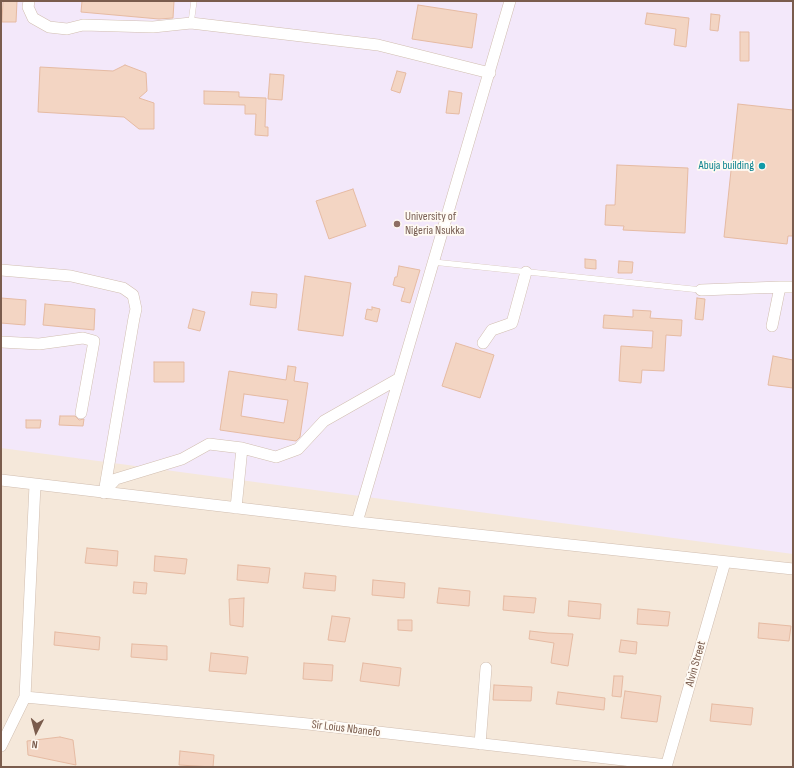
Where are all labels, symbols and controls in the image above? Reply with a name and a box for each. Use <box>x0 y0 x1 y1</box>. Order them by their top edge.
place label: Abuja building <box>698 159 754 173</box>
marker: Abuja building <box>757 161 767 171</box>
place label: University of Nigeria Nsukka <box>405 210 464 238</box>
marker: University of Nigeria Nsukka <box>392 219 402 229</box>
street label: Alvin Street <box>683 640 709 688</box>
north arrow <box>16 712 56 752</box>
street label: Sir Loius Nbanefo <box>311 718 381 740</box>
text: N <box>31 738 38 751</box>

